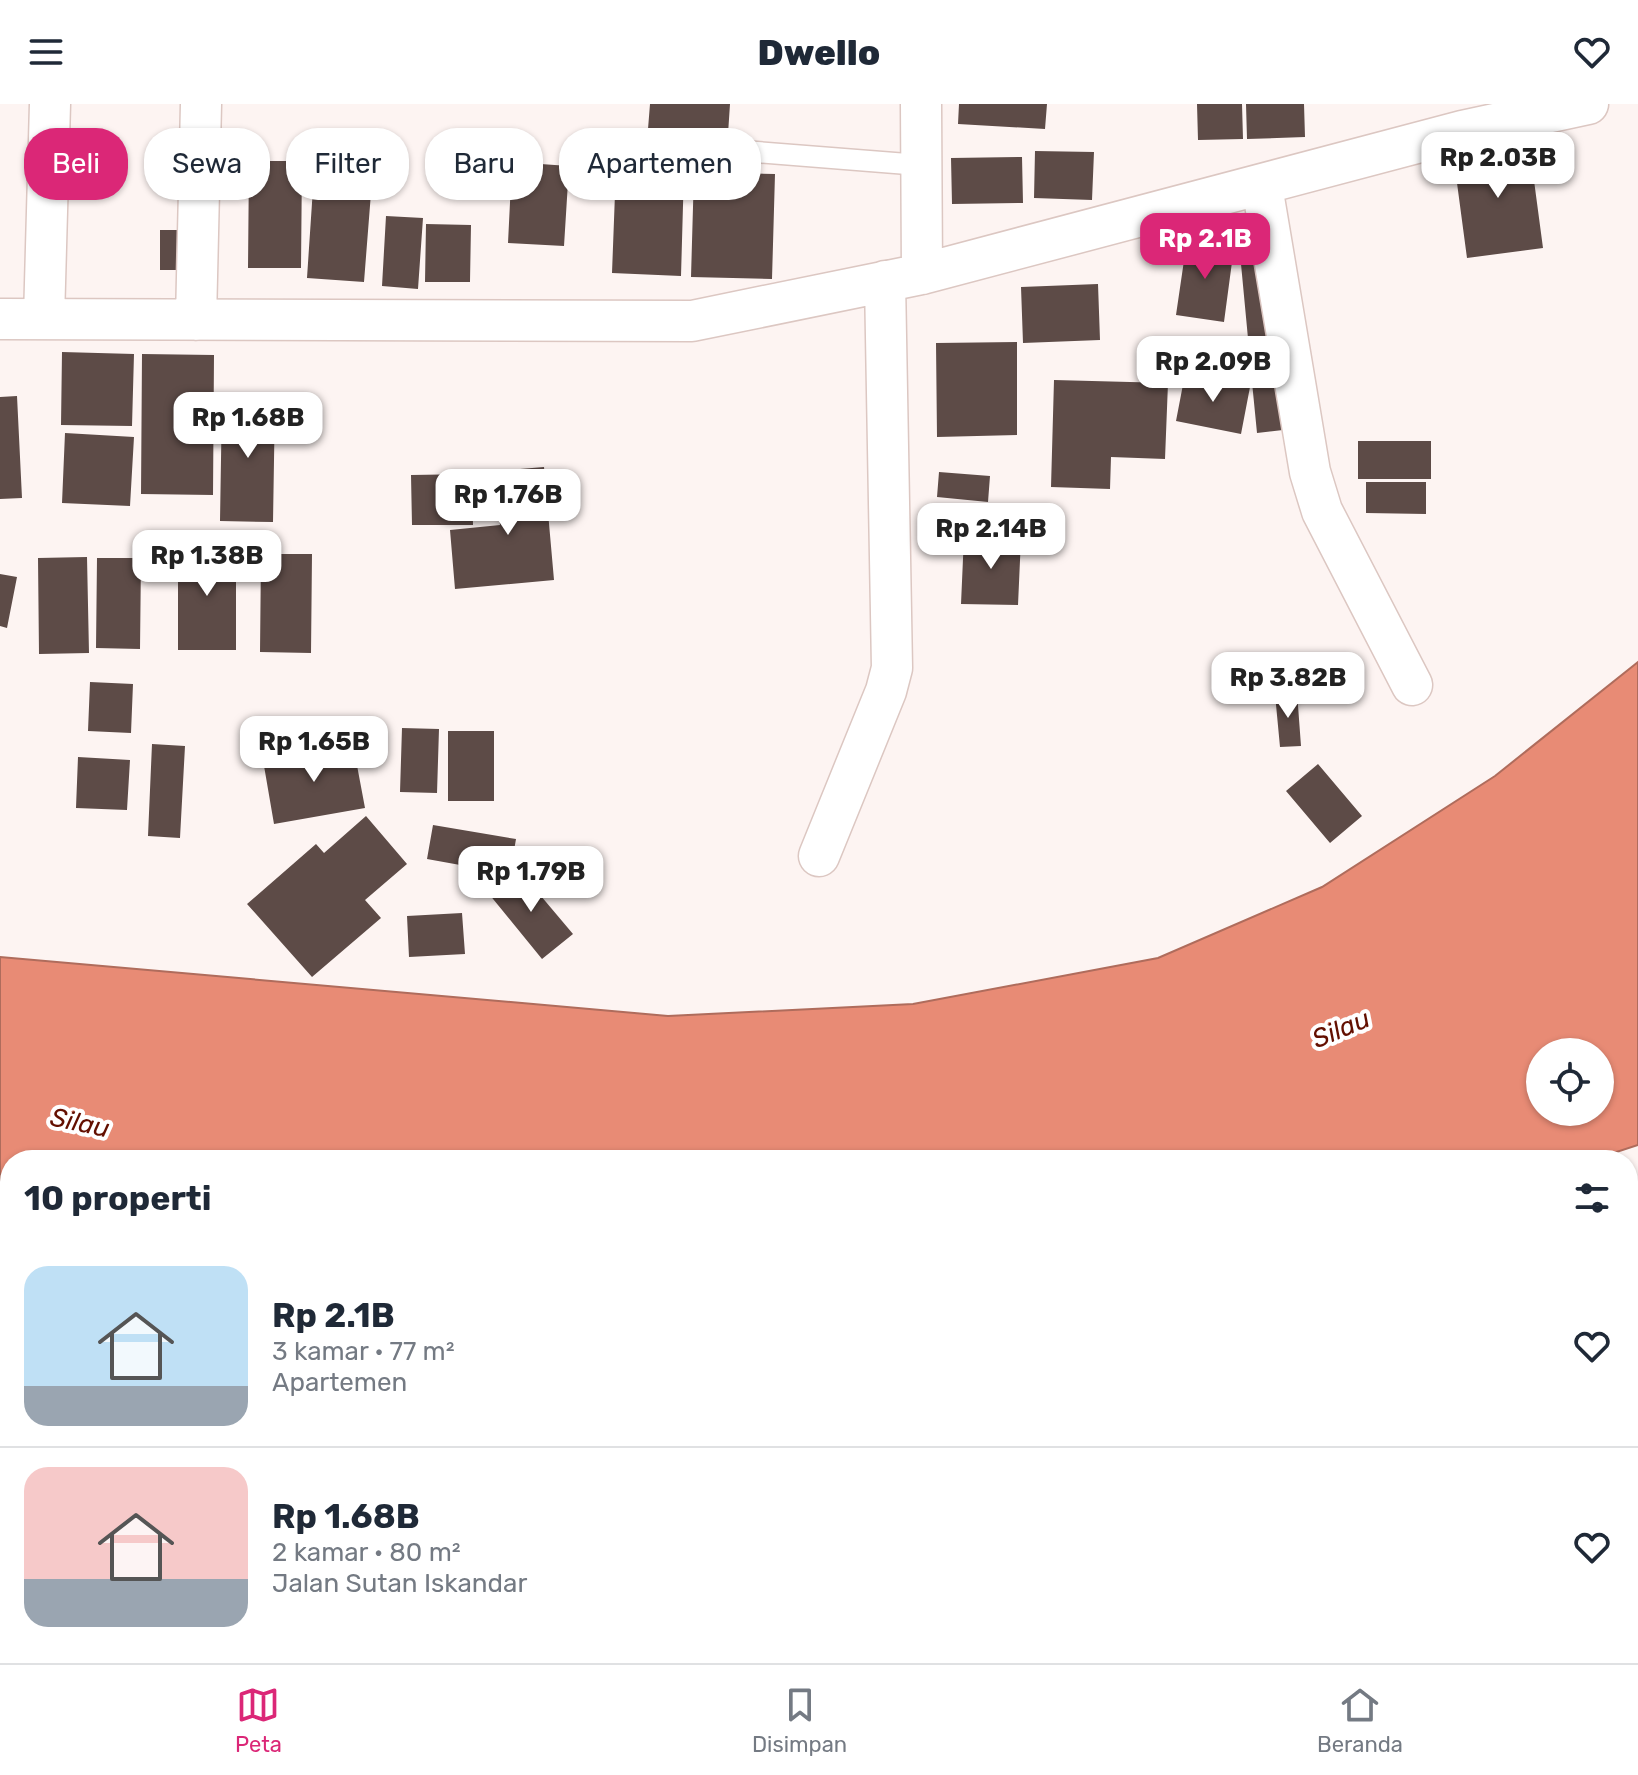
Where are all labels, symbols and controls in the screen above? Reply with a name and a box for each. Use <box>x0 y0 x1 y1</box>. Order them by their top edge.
icon: menu <box>24 30 68 74</box>
icon: heart <box>1570 30 1614 74</box>
text: Dwello <box>758 31 880 74</box>
chip: Beli <box>24 128 128 200</box>
chip: Sewa <box>144 128 270 200</box>
chip: Filter <box>286 128 409 200</box>
chip: Baru <box>425 128 543 200</box>
chip: Apartemen <box>559 128 761 200</box>
pin: Rp 2.03B <box>1415 132 1581 200</box>
text: Rp 2.03B <box>1439 142 1557 173</box>
pin: Rp 2.1B <box>1131 213 1279 281</box>
text: Rp 2.1B <box>1158 223 1252 254</box>
pin: Rp 2.09B <box>1130 336 1296 404</box>
text: Rp 2.09B <box>1155 346 1271 377</box>
pin: Rp 1.68B <box>165 392 331 460</box>
text: Rp 1.68B <box>192 402 304 433</box>
pin: Rp 1.76B <box>425 469 591 537</box>
text: Rp 1.76B <box>454 479 562 510</box>
pin: Rp 2.14B <box>908 503 1074 571</box>
text: Rp 2.14B <box>935 513 1047 544</box>
pin: Rp 1.38B <box>124 530 290 598</box>
text: Rp 1.38B <box>150 540 264 571</box>
pin: Rp 3.82B <box>1205 652 1371 720</box>
text: Rp 3.82B <box>1229 662 1347 693</box>
pin: Rp 1.65B <box>231 716 397 784</box>
text: Rp 1.65B <box>258 726 370 757</box>
pin: Rp 1.79B <box>448 846 614 914</box>
text: Rp 1.79B <box>476 856 586 887</box>
water label: Silau <box>1307 1003 1375 1055</box>
map controls <box>1526 1038 1614 1126</box>
button: locate <box>1526 1038 1614 1126</box>
water label: Silau <box>48 1102 112 1144</box>
icon: filters <box>1570 1176 1614 1220</box>
text: 10 properti <box>24 1178 211 1219</box>
text: Rp 2.1B <box>272 1295 395 1336</box>
icon: home <box>88 1298 184 1394</box>
icon: heart <box>1570 1324 1614 1368</box>
text: 3 kamar · 77 m² <box>272 1336 455 1367</box>
text: Apartemen <box>272 1367 407 1398</box>
text: Rp 1.68B <box>272 1496 420 1537</box>
icon: home <box>88 1499 184 1595</box>
icon: heart <box>1570 1525 1614 1569</box>
text: 2 kamar · 80 m² <box>272 1537 461 1568</box>
text: Jalan Sutan Iskandar <box>272 1568 527 1599</box>
tab: Peta <box>235 1683 282 1758</box>
tab: Disimpan <box>752 1683 847 1758</box>
tab: Beranda <box>1317 1683 1403 1758</box>

